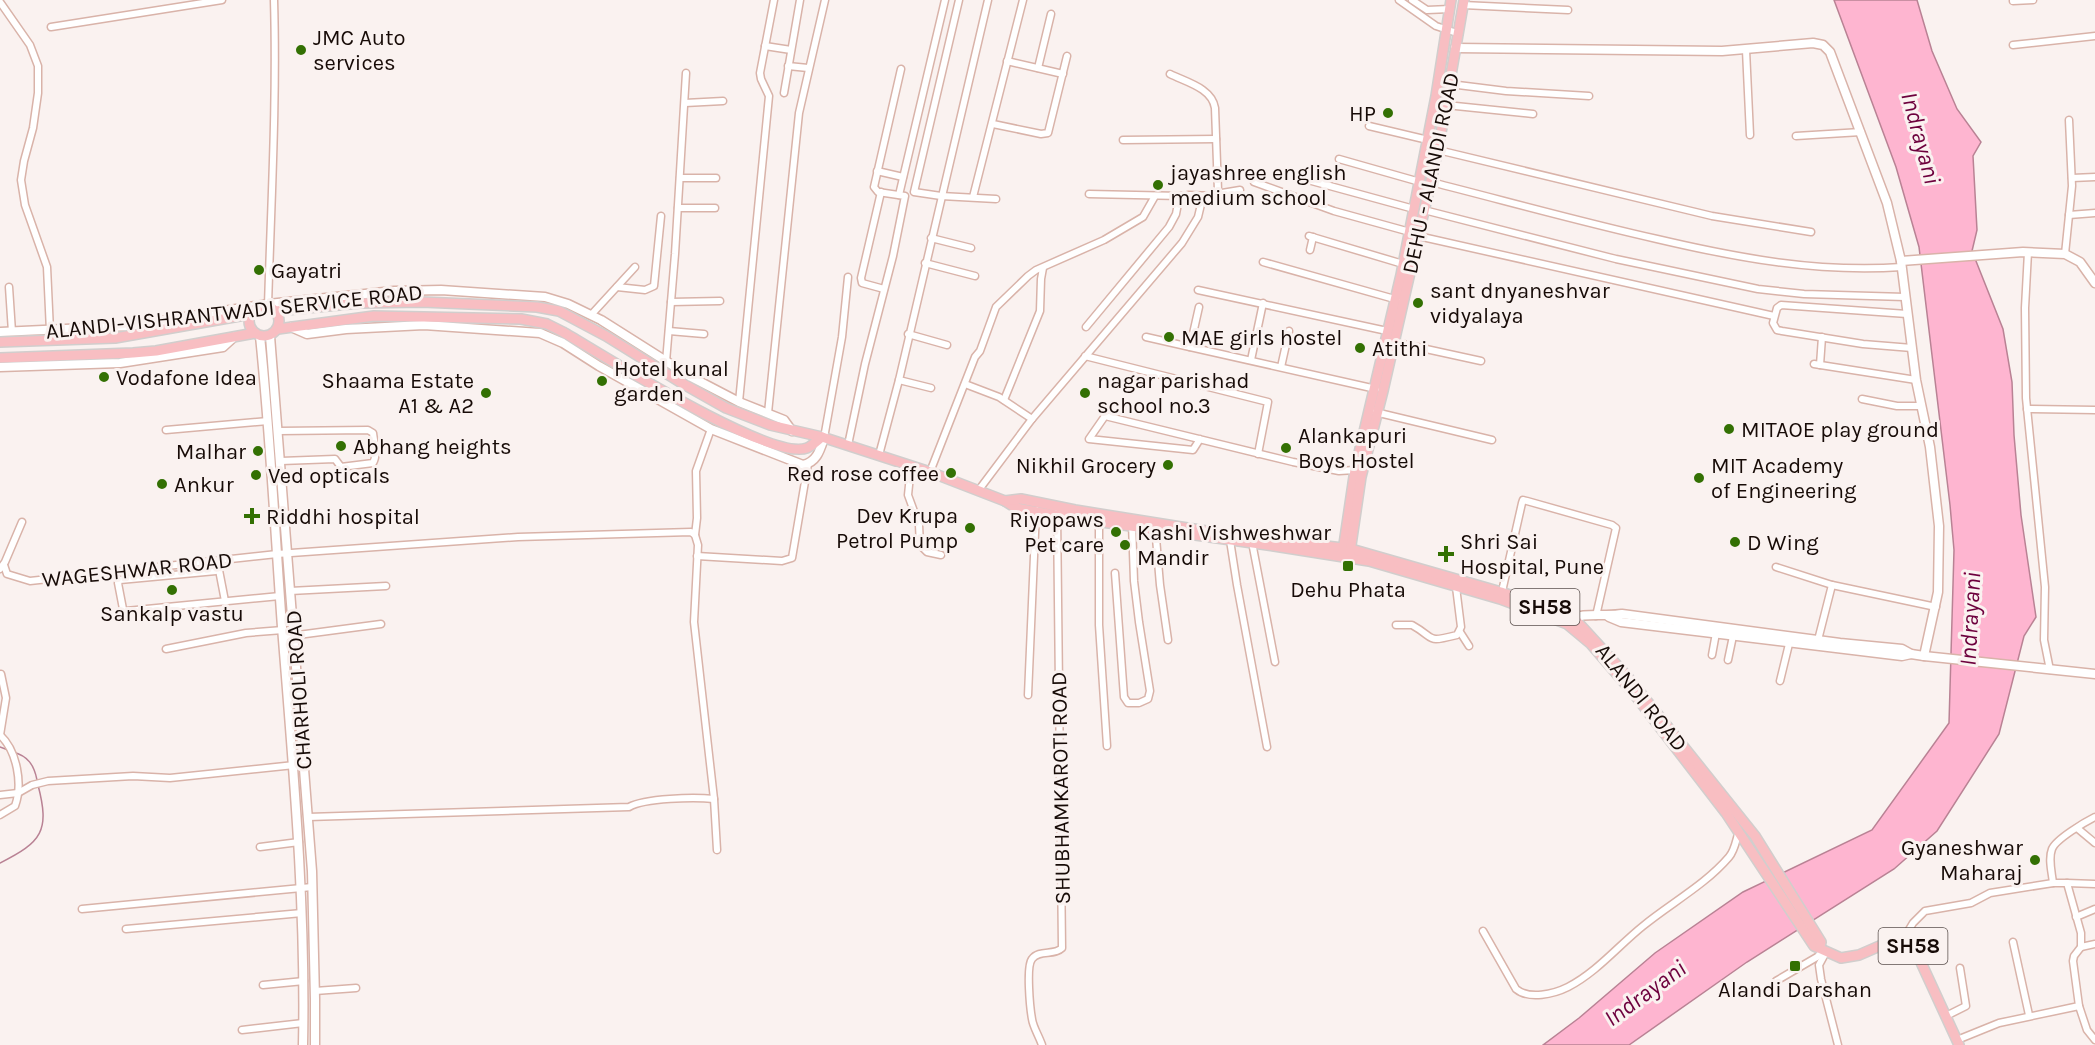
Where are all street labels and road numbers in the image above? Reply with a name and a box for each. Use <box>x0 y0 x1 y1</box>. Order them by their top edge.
street label: DEHU - ALANDI ROAD <box>1397 70 1465 276</box>
street label: ALANDI-VISHRANTWADI SERVICE ROAD <box>44 279 424 345</box>
street label: WAGESHWAR ROAD <box>41 547 234 593</box>
road number: SH58 <box>1510 589 1580 625</box>
street label: CHARHOLI ROAD <box>280 609 318 771</box>
street label: ALANDI ROAD <box>1590 638 1693 757</box>
street label: SHUBHAMKAROTI ROAD <box>1046 671 1076 905</box>
road number: SH58 <box>1878 928 1948 964</box>

